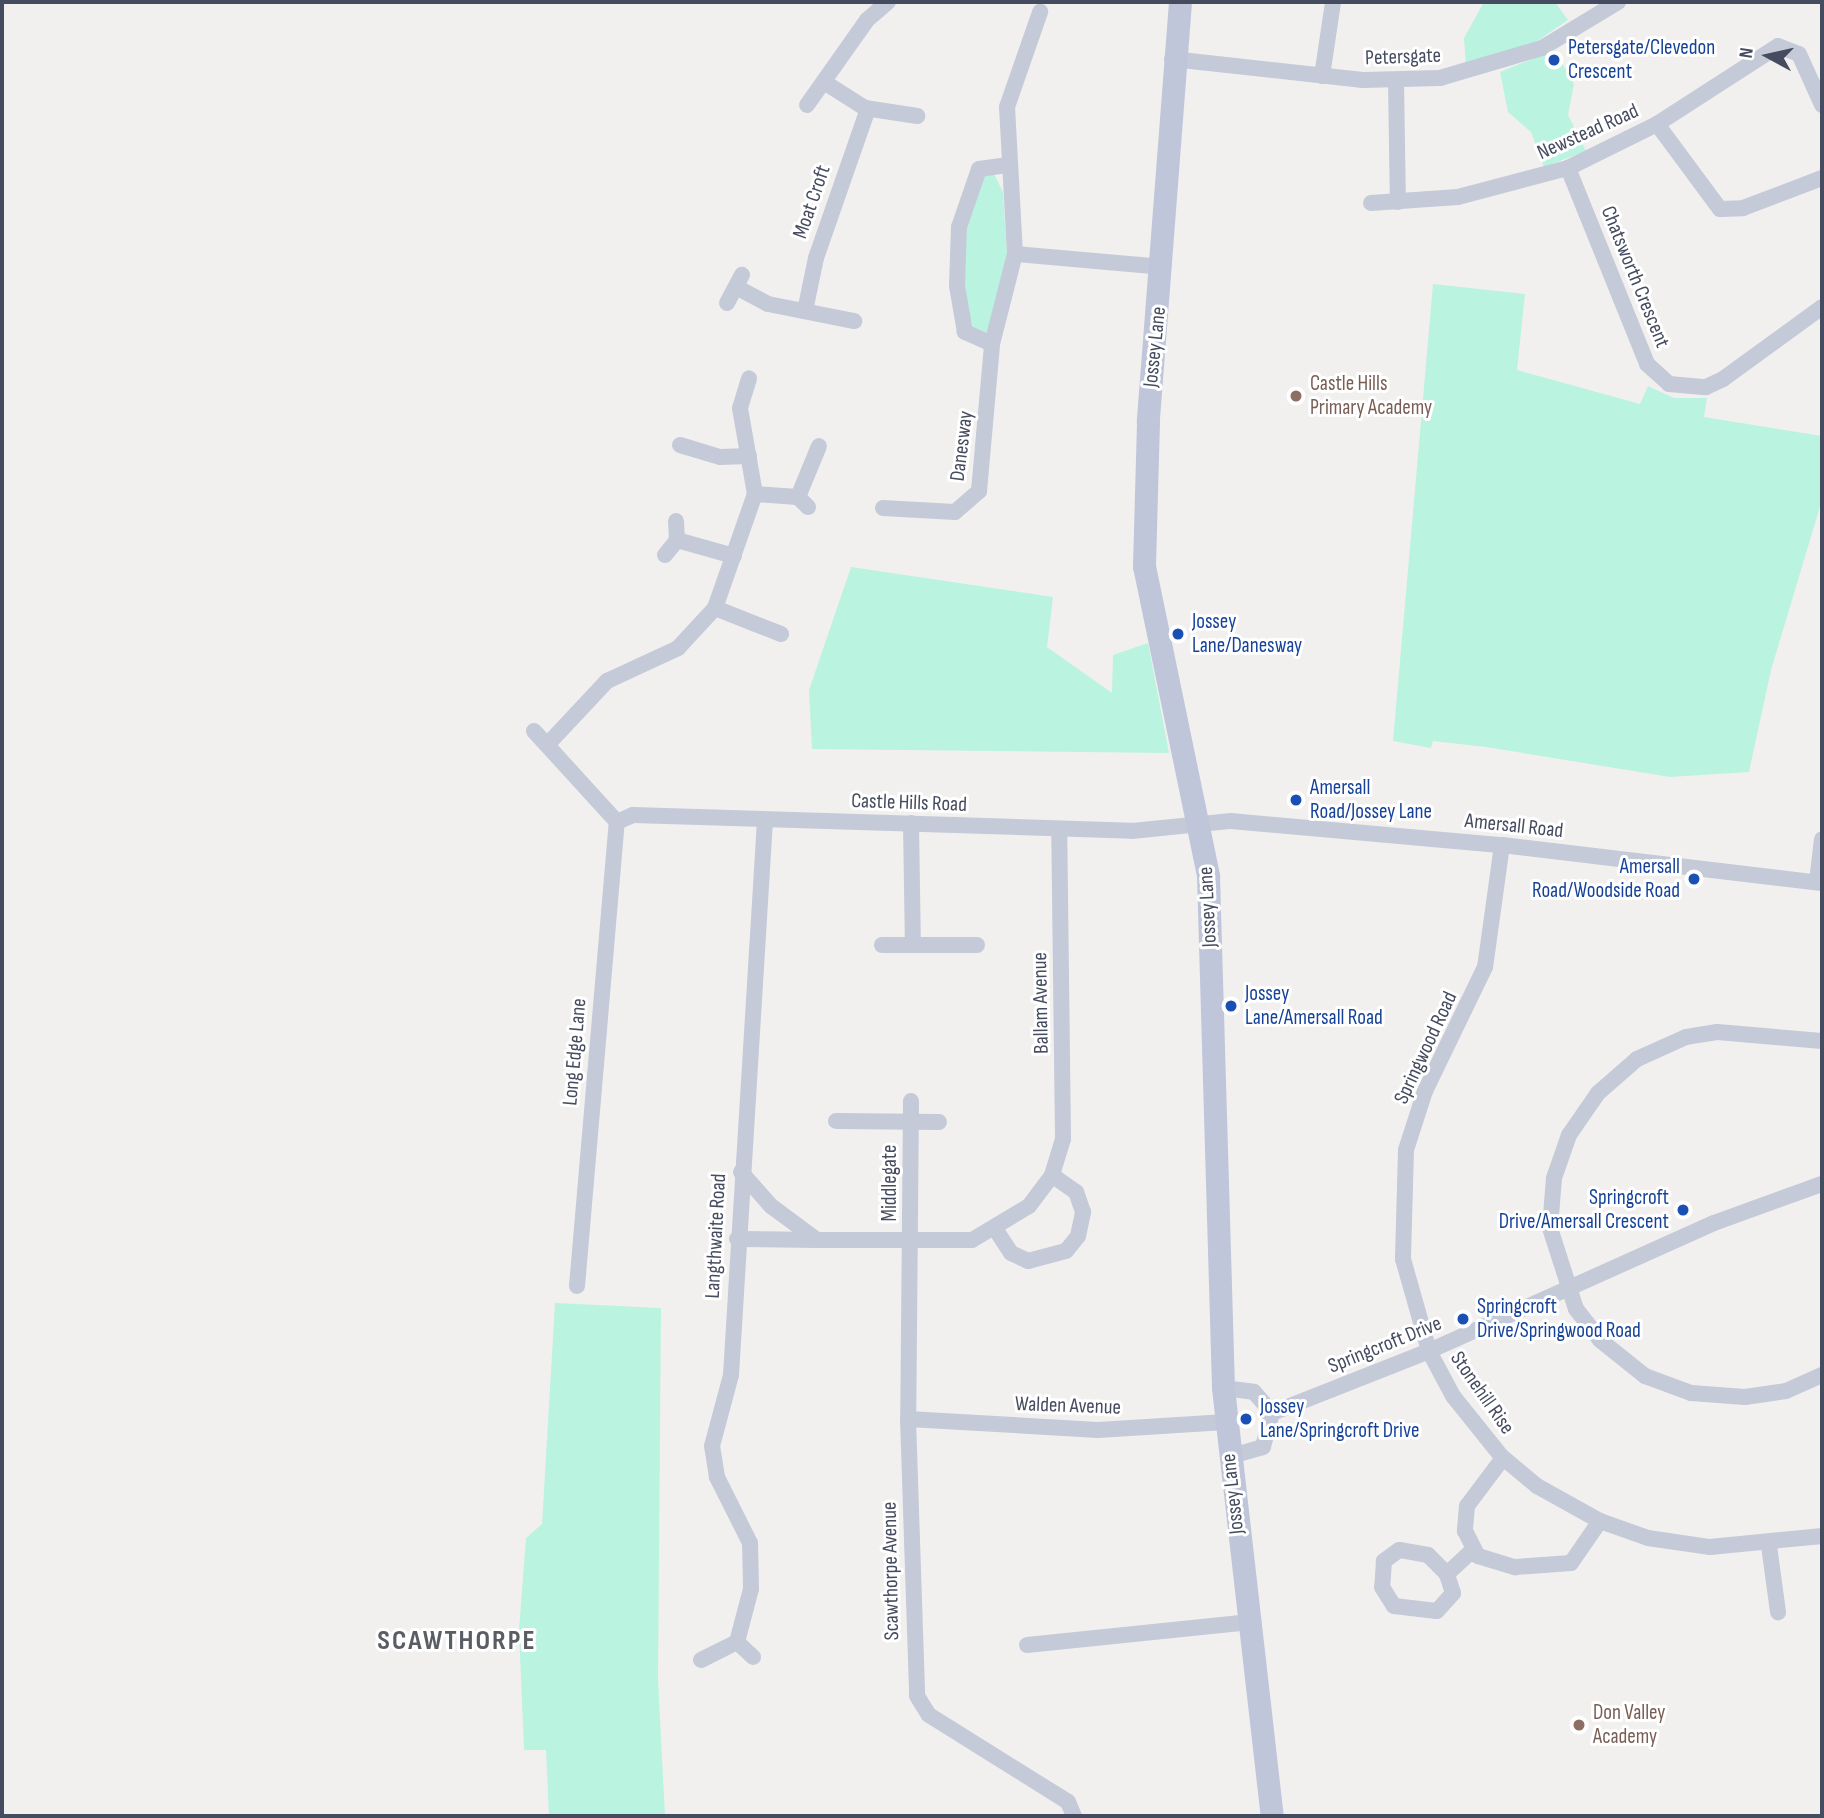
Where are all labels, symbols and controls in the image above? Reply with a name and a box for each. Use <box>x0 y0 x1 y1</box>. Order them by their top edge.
north arrow <box>1733 21 1803 91</box>
place label: Petersgate/Clevedon Crescent <box>1568 35 1715 85</box>
street label: Petersgate <box>1365 43 1441 71</box>
text: N <box>1735 46 1759 60</box>
marker: Petersgate/Clevedon Crescent <box>1546 52 1562 68</box>
street label: Newstead Road <box>1533 98 1643 166</box>
street label: Moat Croft <box>788 162 836 242</box>
street label: Chatsworth Crescent <box>1595 202 1675 352</box>
street label: Jossey Lane <box>1138 305 1172 389</box>
place label: Castle Hills Primary Academy <box>1310 371 1432 421</box>
marker: Castle Hills Primary Academy <box>1288 388 1304 404</box>
street label: Danesway <box>945 409 979 483</box>
place label: Jossey Lane/Danesway <box>1192 609 1302 659</box>
marker: Jossey Lane/Danesway <box>1170 626 1186 642</box>
place label: Amersall Road/Jossey Lane <box>1310 775 1432 825</box>
street label: Castle Hills Road <box>851 788 967 818</box>
marker: Amersall Road/Jossey Lane <box>1288 792 1304 808</box>
street label: Amersall Road <box>1464 808 1564 844</box>
place label: Amersall Road/Woodside Road <box>1532 854 1680 904</box>
street label: Jossey Lane <box>1193 866 1223 948</box>
marker: Amersall Road/Woodside Road <box>1686 871 1702 887</box>
street label: Ballam Avenue <box>1028 952 1054 1054</box>
place label: Jossey Lane/Amersall Road <box>1245 981 1383 1031</box>
street label: Springwood Road <box>1389 988 1463 1108</box>
street label: Long Edge Lane <box>558 997 592 1107</box>
marker: Jossey Lane/Amersall Road <box>1223 998 1239 1014</box>
street label: Middlegate <box>877 1144 903 1222</box>
street label: Langthwaite Road <box>700 1173 732 1299</box>
place label: Springcroft Drive/Amersall Crescent <box>1499 1185 1669 1235</box>
marker: Springcroft Drive/Amersall Crescent <box>1675 1202 1691 1218</box>
place label: Springcroft Drive/Springwood Road <box>1477 1294 1641 1344</box>
street label: Springcroft Drive <box>1325 1311 1445 1379</box>
marker: Springcroft Drive/Springwood Road <box>1455 1311 1471 1327</box>
street label: Stonehill Rise <box>1444 1347 1520 1439</box>
street label: Walden Avenue <box>1015 1392 1121 1420</box>
place label: Jossey Lane/Springcroft Drive <box>1260 1394 1419 1444</box>
marker: Jossey Lane/Springcroft Drive <box>1238 1411 1254 1427</box>
street label: Jossey Lane <box>1216 1452 1250 1536</box>
street label: Scawthorpe Avenue <box>877 1501 905 1641</box>
district label: SCAWTHORPE <box>379 1624 535 1658</box>
place label: Don Valley Academy <box>1593 1700 1665 1750</box>
marker: Don Valley Academy <box>1571 1717 1587 1733</box>

